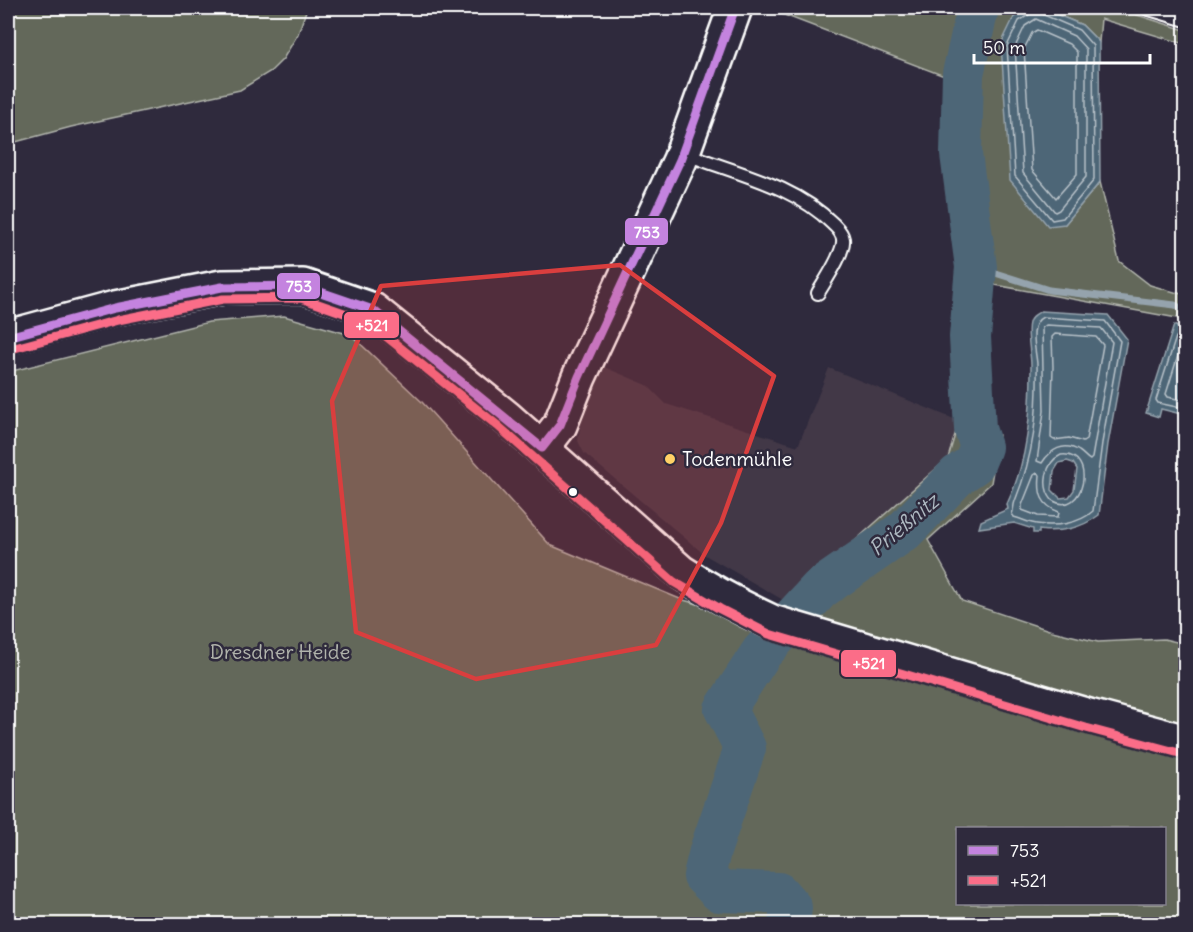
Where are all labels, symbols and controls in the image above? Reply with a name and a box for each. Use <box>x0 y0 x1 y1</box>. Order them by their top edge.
scale bar <box>974 27 1150 65</box>
text: 50 m <box>983 36 1025 59</box>
line badge: 753 <box>624 217 669 246</box>
text: 753 <box>634 222 660 242</box>
line badge: 753 <box>276 272 321 300</box>
text: 753 <box>286 276 312 296</box>
line badge: +521 <box>343 311 400 339</box>
text: +521 <box>356 315 388 335</box>
place label: Todenmühle <box>682 446 792 471</box>
marker: Todenmühle <box>663 452 677 466</box>
unlabelled marker <box>567 486 579 498</box>
water label: Prießnitz <box>863 486 945 562</box>
park label: Dresdner Heide <box>210 639 350 664</box>
line badge: +521 <box>840 649 897 678</box>
text: +521 <box>853 653 885 673</box>
legend <box>956 827 1166 905</box>
text: 753 <box>1010 839 1039 862</box>
text: +521 <box>1010 869 1047 892</box>

